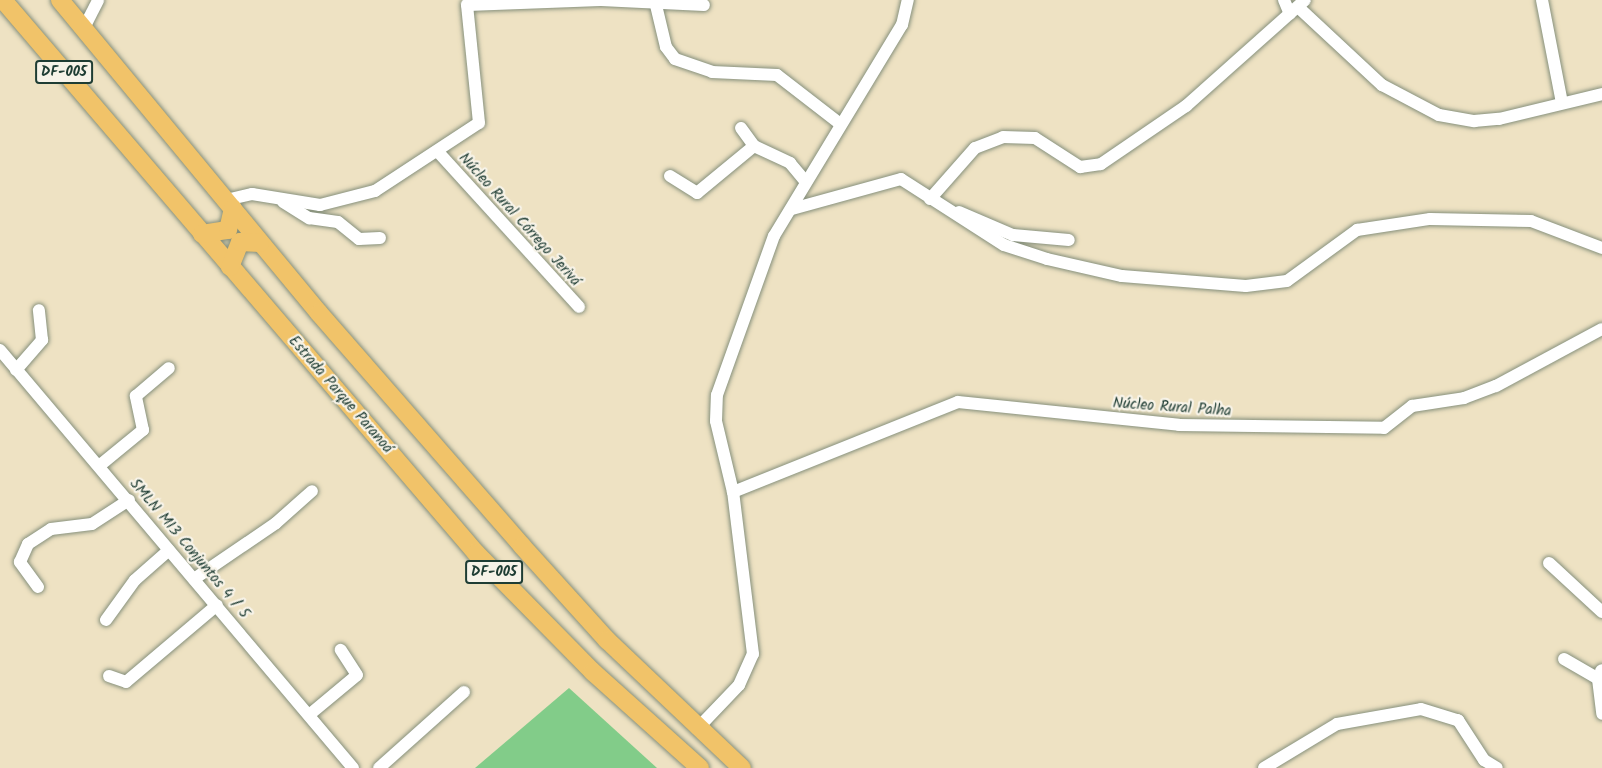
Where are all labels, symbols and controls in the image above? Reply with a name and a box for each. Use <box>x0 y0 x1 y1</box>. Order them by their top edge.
road number: DF-005 <box>34 61 94 83</box>
street label: Núcleo Rural Córrego Jerivá <box>454 150 584 290</box>
street label: Estrada Parque Paranoá <box>284 333 396 457</box>
street label: Núcleo Rural Palha <box>1112 395 1232 421</box>
street label: SMLN MI3 Conjuntos 4 / 5 <box>125 476 253 622</box>
road number: DF-005 <box>464 561 524 583</box>

